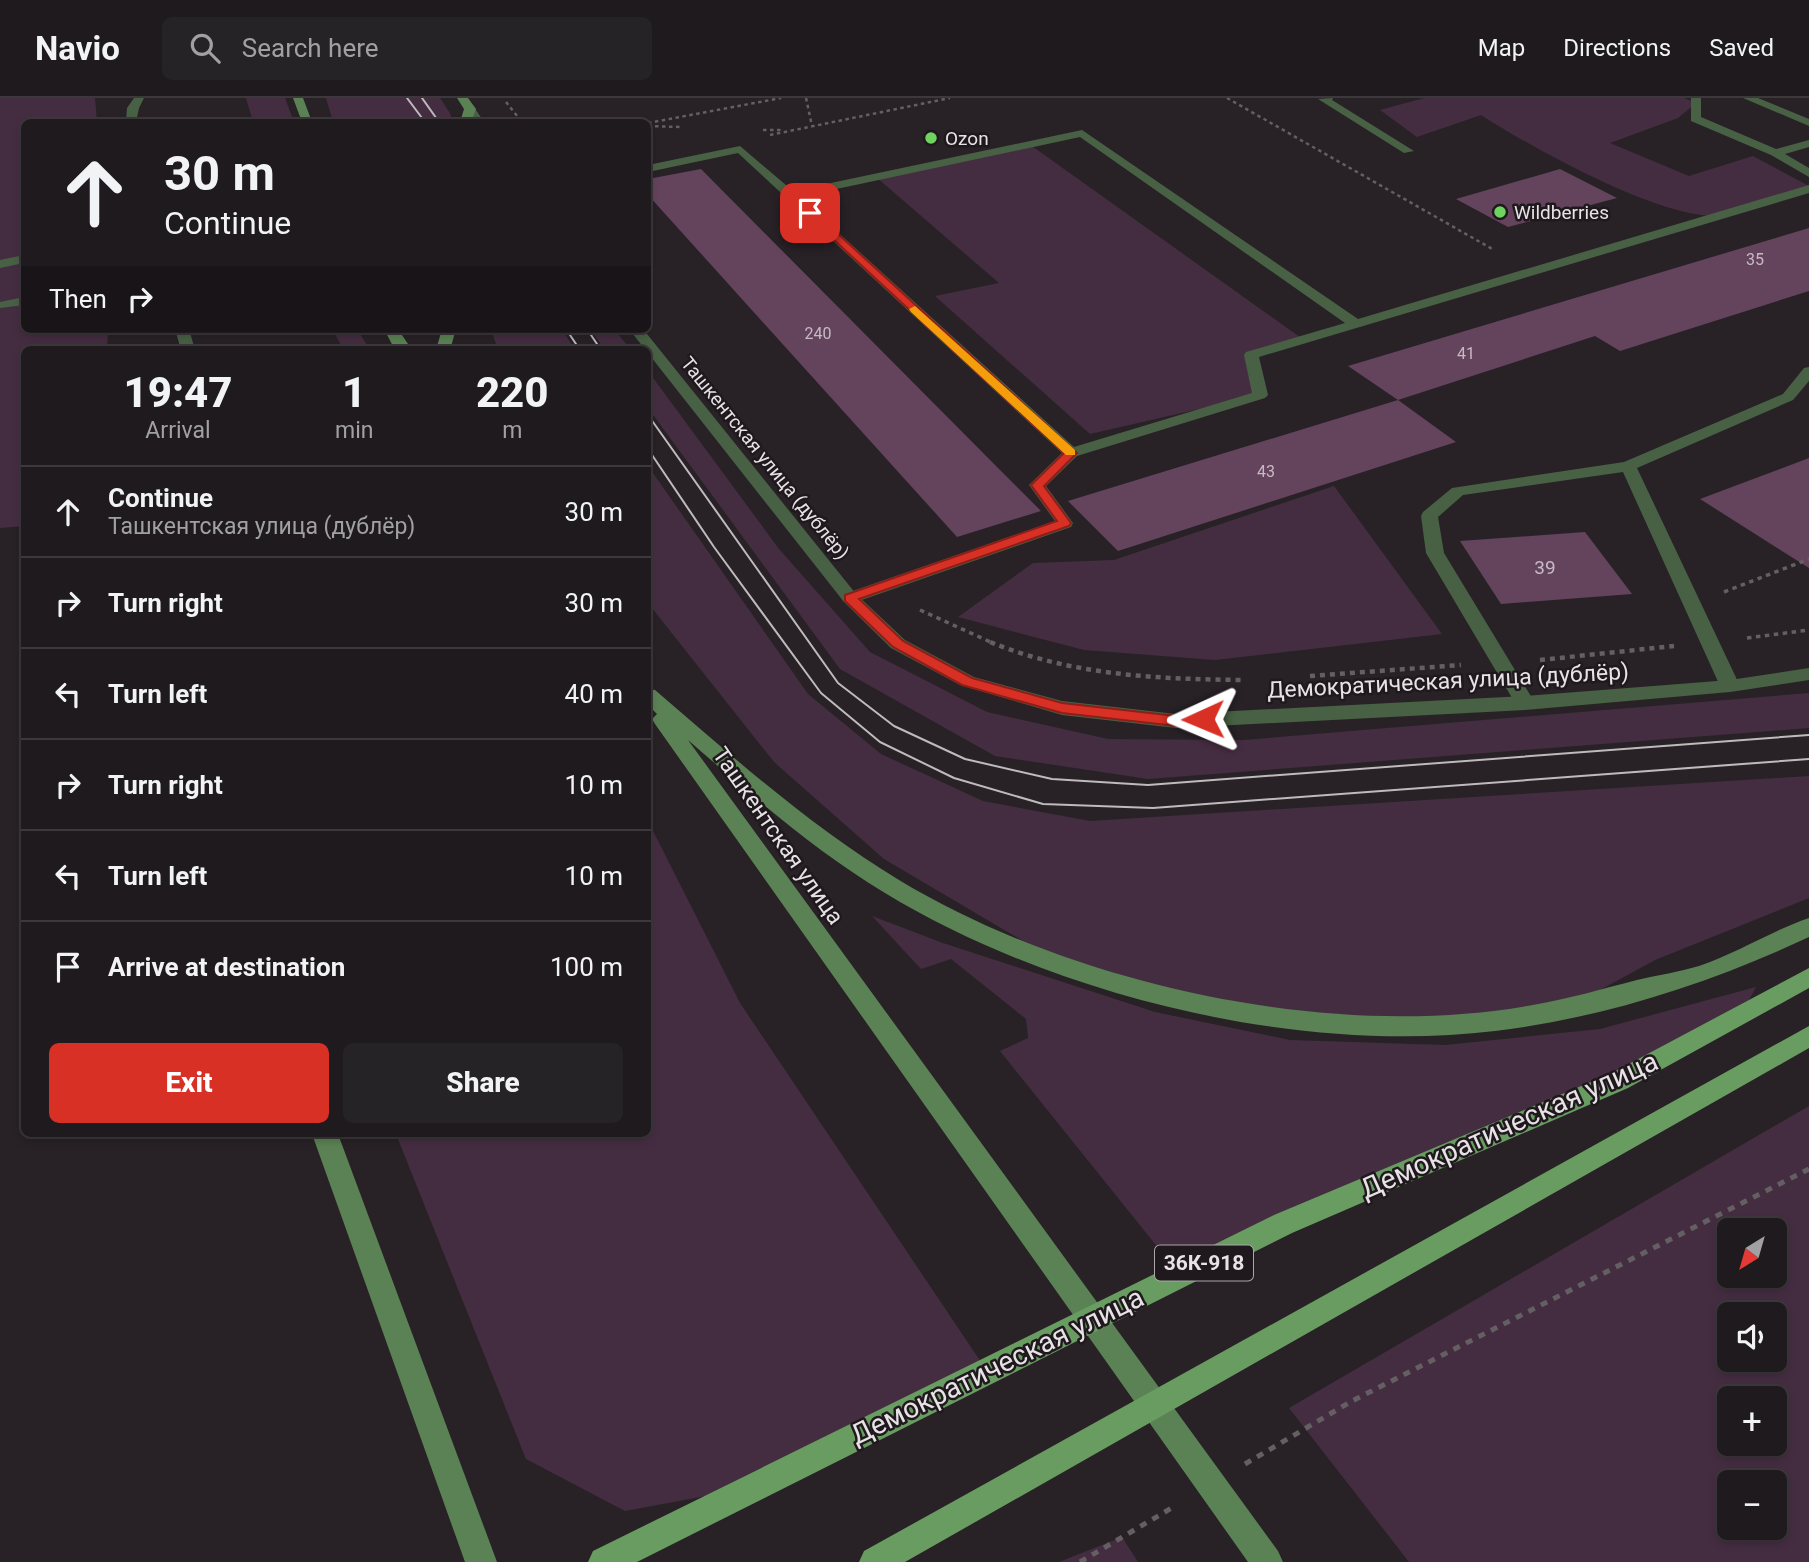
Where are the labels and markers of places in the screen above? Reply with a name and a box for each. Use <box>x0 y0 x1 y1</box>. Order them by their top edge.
place label: Ozon <box>945 127 989 150</box>
marker: Ozon <box>923 130 939 146</box>
pin <box>780 183 840 243</box>
place label: Wildberries <box>1514 201 1609 224</box>
marker: Wildberries <box>1492 204 1508 220</box>

